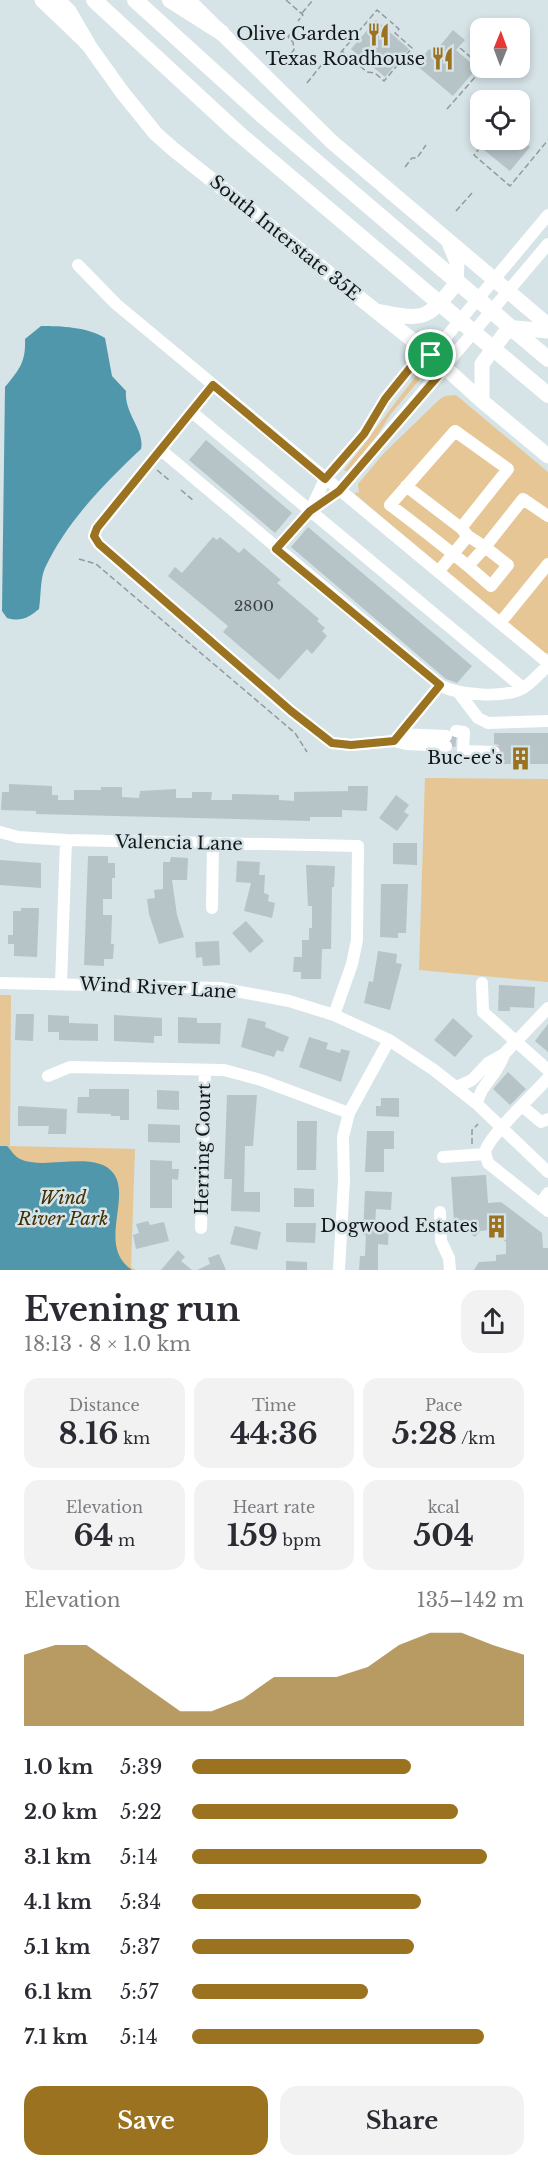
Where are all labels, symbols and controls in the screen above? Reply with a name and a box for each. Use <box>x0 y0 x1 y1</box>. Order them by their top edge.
north arrow <box>470 18 530 78</box>
map controls <box>470 18 530 150</box>
restaurant icon: Olive Garden <box>365 21 391 47</box>
place label: Olive Garden <box>236 23 360 45</box>
restaurant icon: Texas Roadhouse <box>430 46 456 72</box>
place label: Texas Roadhouse <box>265 48 425 70</box>
button: locate <box>470 90 530 150</box>
street label: South Interstate 35E <box>205 171 365 305</box>
pin <box>405 329 456 380</box>
icon: arrive <box>414 338 447 371</box>
house number: 2800 <box>234 596 274 615</box>
building icon: Buc-ee's <box>508 745 534 771</box>
place label: Buc-ee's <box>427 747 503 769</box>
street label: Valencia Lane <box>114 831 243 855</box>
street label: Wind River Lane <box>78 973 237 1003</box>
street label: Herring Court <box>191 1083 215 1215</box>
park label: Wind River Park <box>17 1187 108 1230</box>
building icon: Dogwood Estates <box>483 1213 509 1239</box>
place label: Dogwood Estates <box>320 1215 478 1237</box>
text: Evening run <box>24 1289 240 1330</box>
button: share <box>461 1290 524 1353</box>
text: 18:13 · 8 × 1.0 km <box>24 1332 191 1356</box>
text: Distance <box>69 1395 140 1415</box>
text: Time <box>252 1395 296 1415</box>
text: Pace <box>425 1395 462 1415</box>
text: 8.16 <box>58 1415 119 1452</box>
text: 44:36 <box>230 1415 318 1452</box>
text: 5:28 <box>392 1415 457 1452</box>
text: km <box>119 1428 150 1448</box>
text: /km <box>457 1428 495 1448</box>
text: Elevation <box>66 1497 143 1517</box>
text: Heart rate <box>233 1497 315 1517</box>
text: kcal <box>428 1497 460 1517</box>
text: 64 <box>73 1517 114 1554</box>
text: 159 <box>227 1517 278 1554</box>
text: 504 <box>413 1517 474 1554</box>
text: m <box>114 1530 135 1550</box>
text: bpm <box>278 1530 321 1550</box>
text: Elevation <box>24 1588 121 1612</box>
text: 135–142 m <box>417 1588 524 1612</box>
text: 1.0 km <box>24 1755 93 1779</box>
text: 5:39 <box>120 1755 162 1779</box>
text: 2.0 km <box>24 1800 98 1824</box>
text: 5:22 <box>120 1800 162 1824</box>
text: 3.1 km <box>24 1845 91 1869</box>
text: 5:14 <box>120 1845 158 1869</box>
text: 4.1 km <box>24 1890 92 1914</box>
text: 5:34 <box>120 1890 161 1914</box>
text: 5.1 km <box>24 1935 91 1959</box>
text: 5:37 <box>120 1935 159 1959</box>
text: 6.1 km <box>24 1980 92 2004</box>
text: 5:57 <box>120 1980 158 2004</box>
text: 7.1 km <box>24 2025 88 2049</box>
text: 5:14 <box>120 2025 158 2049</box>
button: Save <box>24 2086 268 2155</box>
button: Share <box>280 2086 524 2155</box>

